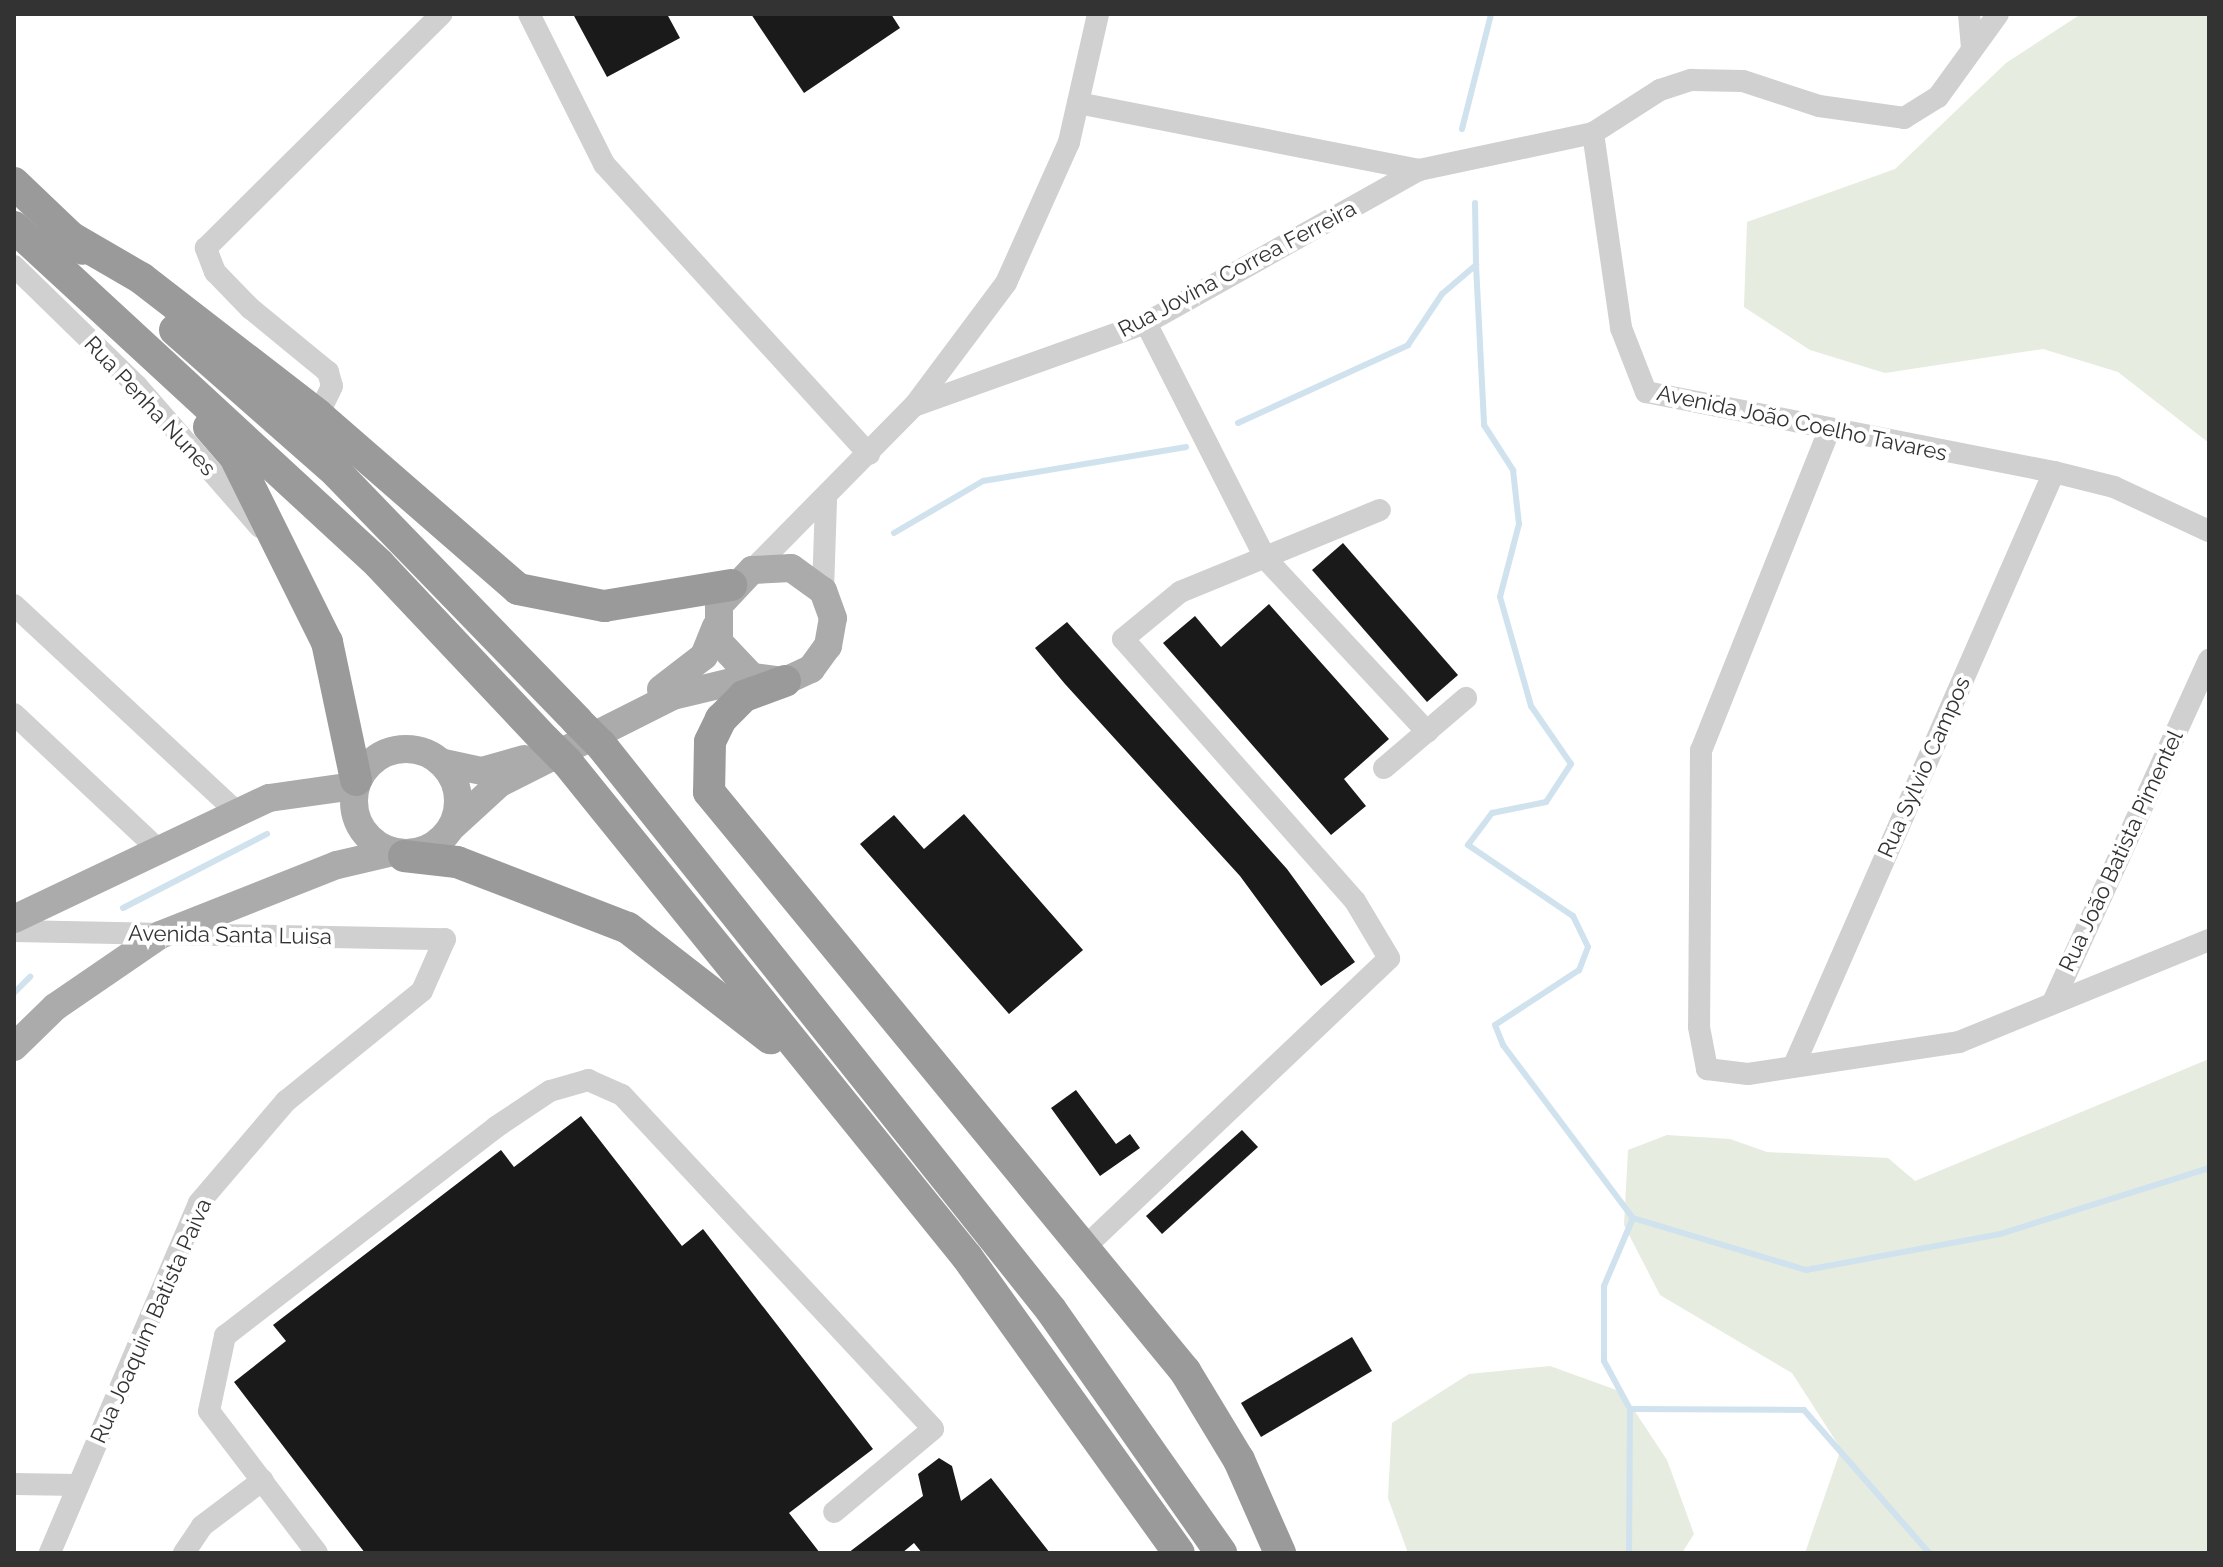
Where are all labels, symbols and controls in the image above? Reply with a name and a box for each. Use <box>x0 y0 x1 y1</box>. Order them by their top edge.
street label: Rua Jovina Correa Ferreira <box>1113 195 1361 343</box>
street label: Rua Penha Nunes <box>79 331 221 481</box>
street label: Avenida João Coelho Tavares <box>1654 379 1950 467</box>
street label: Rua Sylvio Campos <box>1872 672 1976 862</box>
street label: Rua João Batista Pimentel <box>2053 726 2189 976</box>
street label: Avenida Santa Luisa <box>128 920 332 950</box>
street label: Rua Joaquim Batista Paiva <box>85 1194 217 1448</box>

